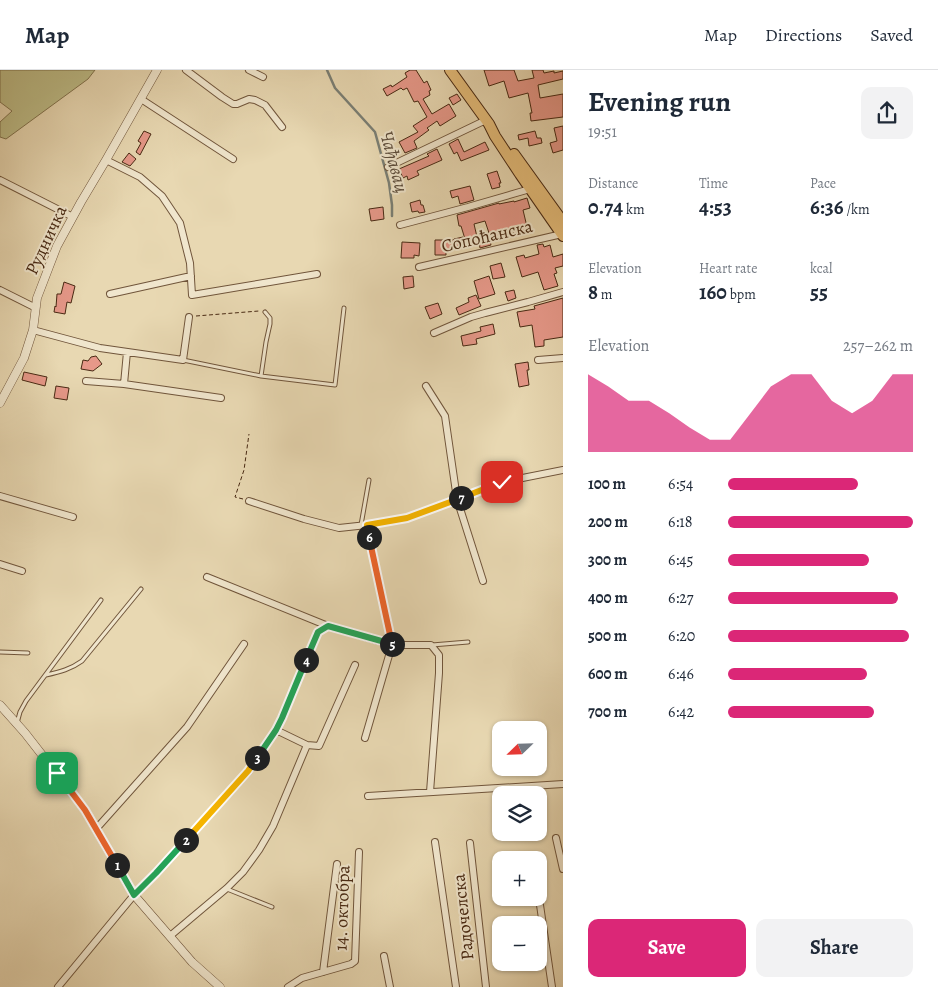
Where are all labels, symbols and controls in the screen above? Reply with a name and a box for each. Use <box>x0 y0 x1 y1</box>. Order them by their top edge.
text: Map <box>25 19 69 51</box>
text: Map <box>704 23 737 47</box>
text: Directions <box>765 23 842 47</box>
text: Saved <box>870 23 913 47</box>
text: Evening run <box>588 83 731 121</box>
button: share <box>861 87 913 139</box>
text: 19:51 <box>588 121 617 143</box>
water label: Чађавац <box>373 128 415 196</box>
text: Distance <box>588 174 638 193</box>
text: Time <box>699 174 728 193</box>
text: Pace <box>810 174 836 193</box>
text: 0.74 <box>588 193 623 221</box>
text: 4:53 <box>699 193 732 221</box>
text: 6:36 <box>810 193 844 221</box>
text: km <box>623 200 645 219</box>
text: /km <box>844 200 870 219</box>
street label: Рудничка <box>19 201 73 279</box>
street label: Сопоћанска <box>439 214 536 258</box>
text: Elevation <box>588 259 642 278</box>
text: Heart rate <box>699 259 757 278</box>
text: kcal <box>810 259 832 278</box>
text: 8 <box>588 278 598 306</box>
text: 160 <box>699 278 727 306</box>
text: 55 <box>810 278 828 306</box>
text: m <box>598 285 613 304</box>
text: bpm <box>727 285 756 304</box>
text: Elevation <box>588 335 649 357</box>
text: 257–262 m <box>843 335 913 357</box>
pin <box>481 461 523 503</box>
icon: check <box>488 468 516 496</box>
text: 100 m <box>588 473 626 495</box>
text: 6:54 <box>668 473 693 495</box>
pin: 7 <box>448 486 474 510</box>
text: 7 <box>459 489 464 508</box>
text: 200 m <box>588 511 628 533</box>
text: 6:18 <box>668 511 692 533</box>
pin: 6 <box>356 524 382 550</box>
text: 6 <box>366 528 373 547</box>
text: 300 m <box>588 549 627 571</box>
text: 6:45 <box>668 549 693 571</box>
text: 400 m <box>588 587 628 609</box>
text: 6:27 <box>668 587 694 609</box>
text: 500 m <box>588 625 627 647</box>
text: 6:20 <box>668 625 695 647</box>
pin: 5 <box>380 632 404 656</box>
text: 5 <box>390 635 395 654</box>
pin: 4 <box>294 648 318 672</box>
text: 4 <box>303 651 310 670</box>
text: 600 m <box>588 663 628 685</box>
text: 6:46 <box>668 663 694 685</box>
text: 700 m <box>588 701 627 723</box>
text: 6:42 <box>668 701 694 723</box>
north arrow <box>492 721 548 776</box>
map controls <box>492 721 547 971</box>
pin: 3 <box>244 746 270 770</box>
text: 3 <box>254 749 261 768</box>
pin <box>36 752 78 794</box>
icon: arrive <box>43 759 71 787</box>
button: layers <box>492 786 547 841</box>
pin: 2 <box>174 828 198 852</box>
text: 2 <box>183 831 190 850</box>
button: + <box>492 851 547 906</box>
pin: 1 <box>104 852 130 878</box>
text: 1 <box>115 856 120 875</box>
street label: 14. октобра <box>329 864 356 951</box>
street label: Радочелска <box>446 872 479 961</box>
button: − <box>492 916 547 971</box>
button: Save <box>588 919 746 977</box>
button: Share <box>756 919 913 977</box>

